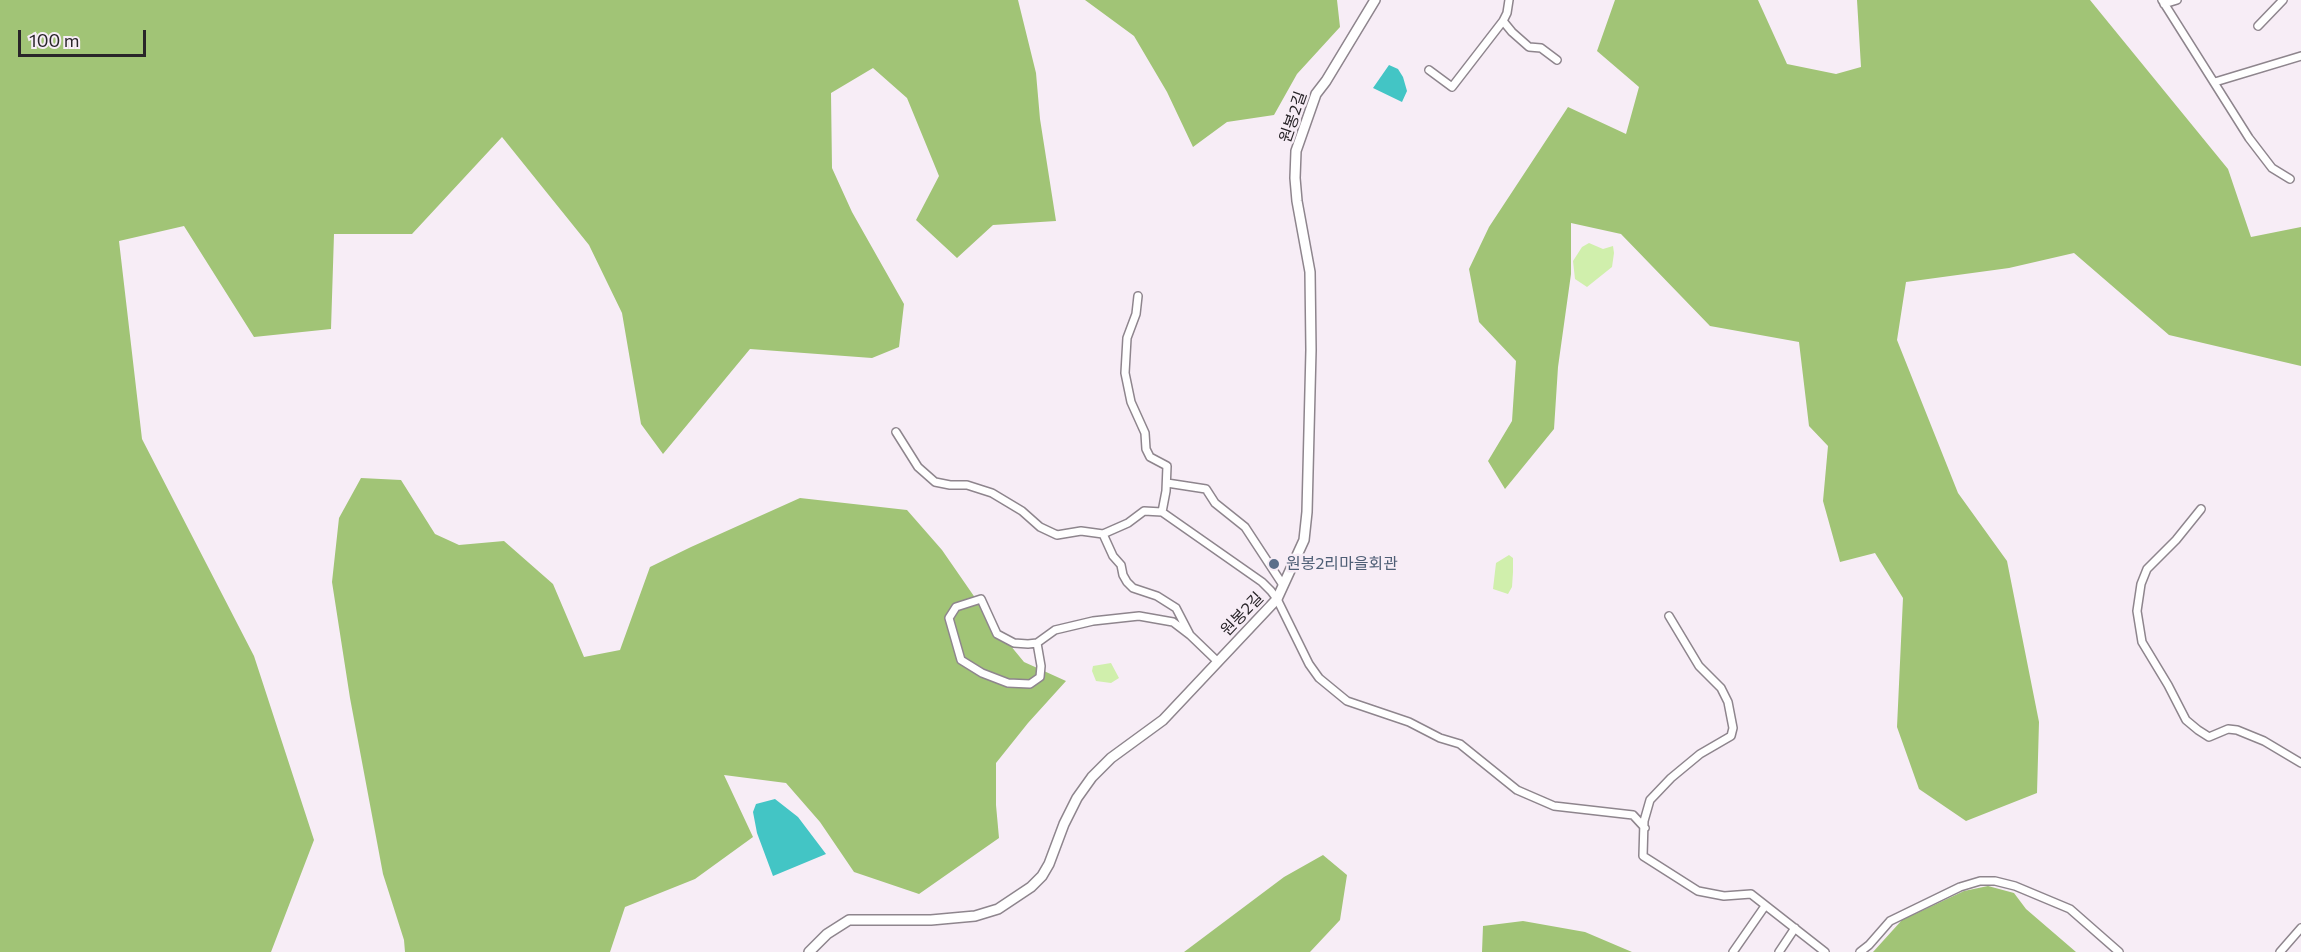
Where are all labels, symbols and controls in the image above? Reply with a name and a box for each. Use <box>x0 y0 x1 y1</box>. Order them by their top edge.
scale bar <box>21 18 148 56</box>
text: 100 m <box>29 29 79 51</box>
street label: 원봉2길 <box>1275 89 1311 145</box>
place label: 원봉2리마을회관 <box>1286 554 1398 574</box>
marker: 원봉2리마을회관 <box>1267 557 1281 571</box>
street label: 원봉2길 <box>1217 588 1267 640</box>

